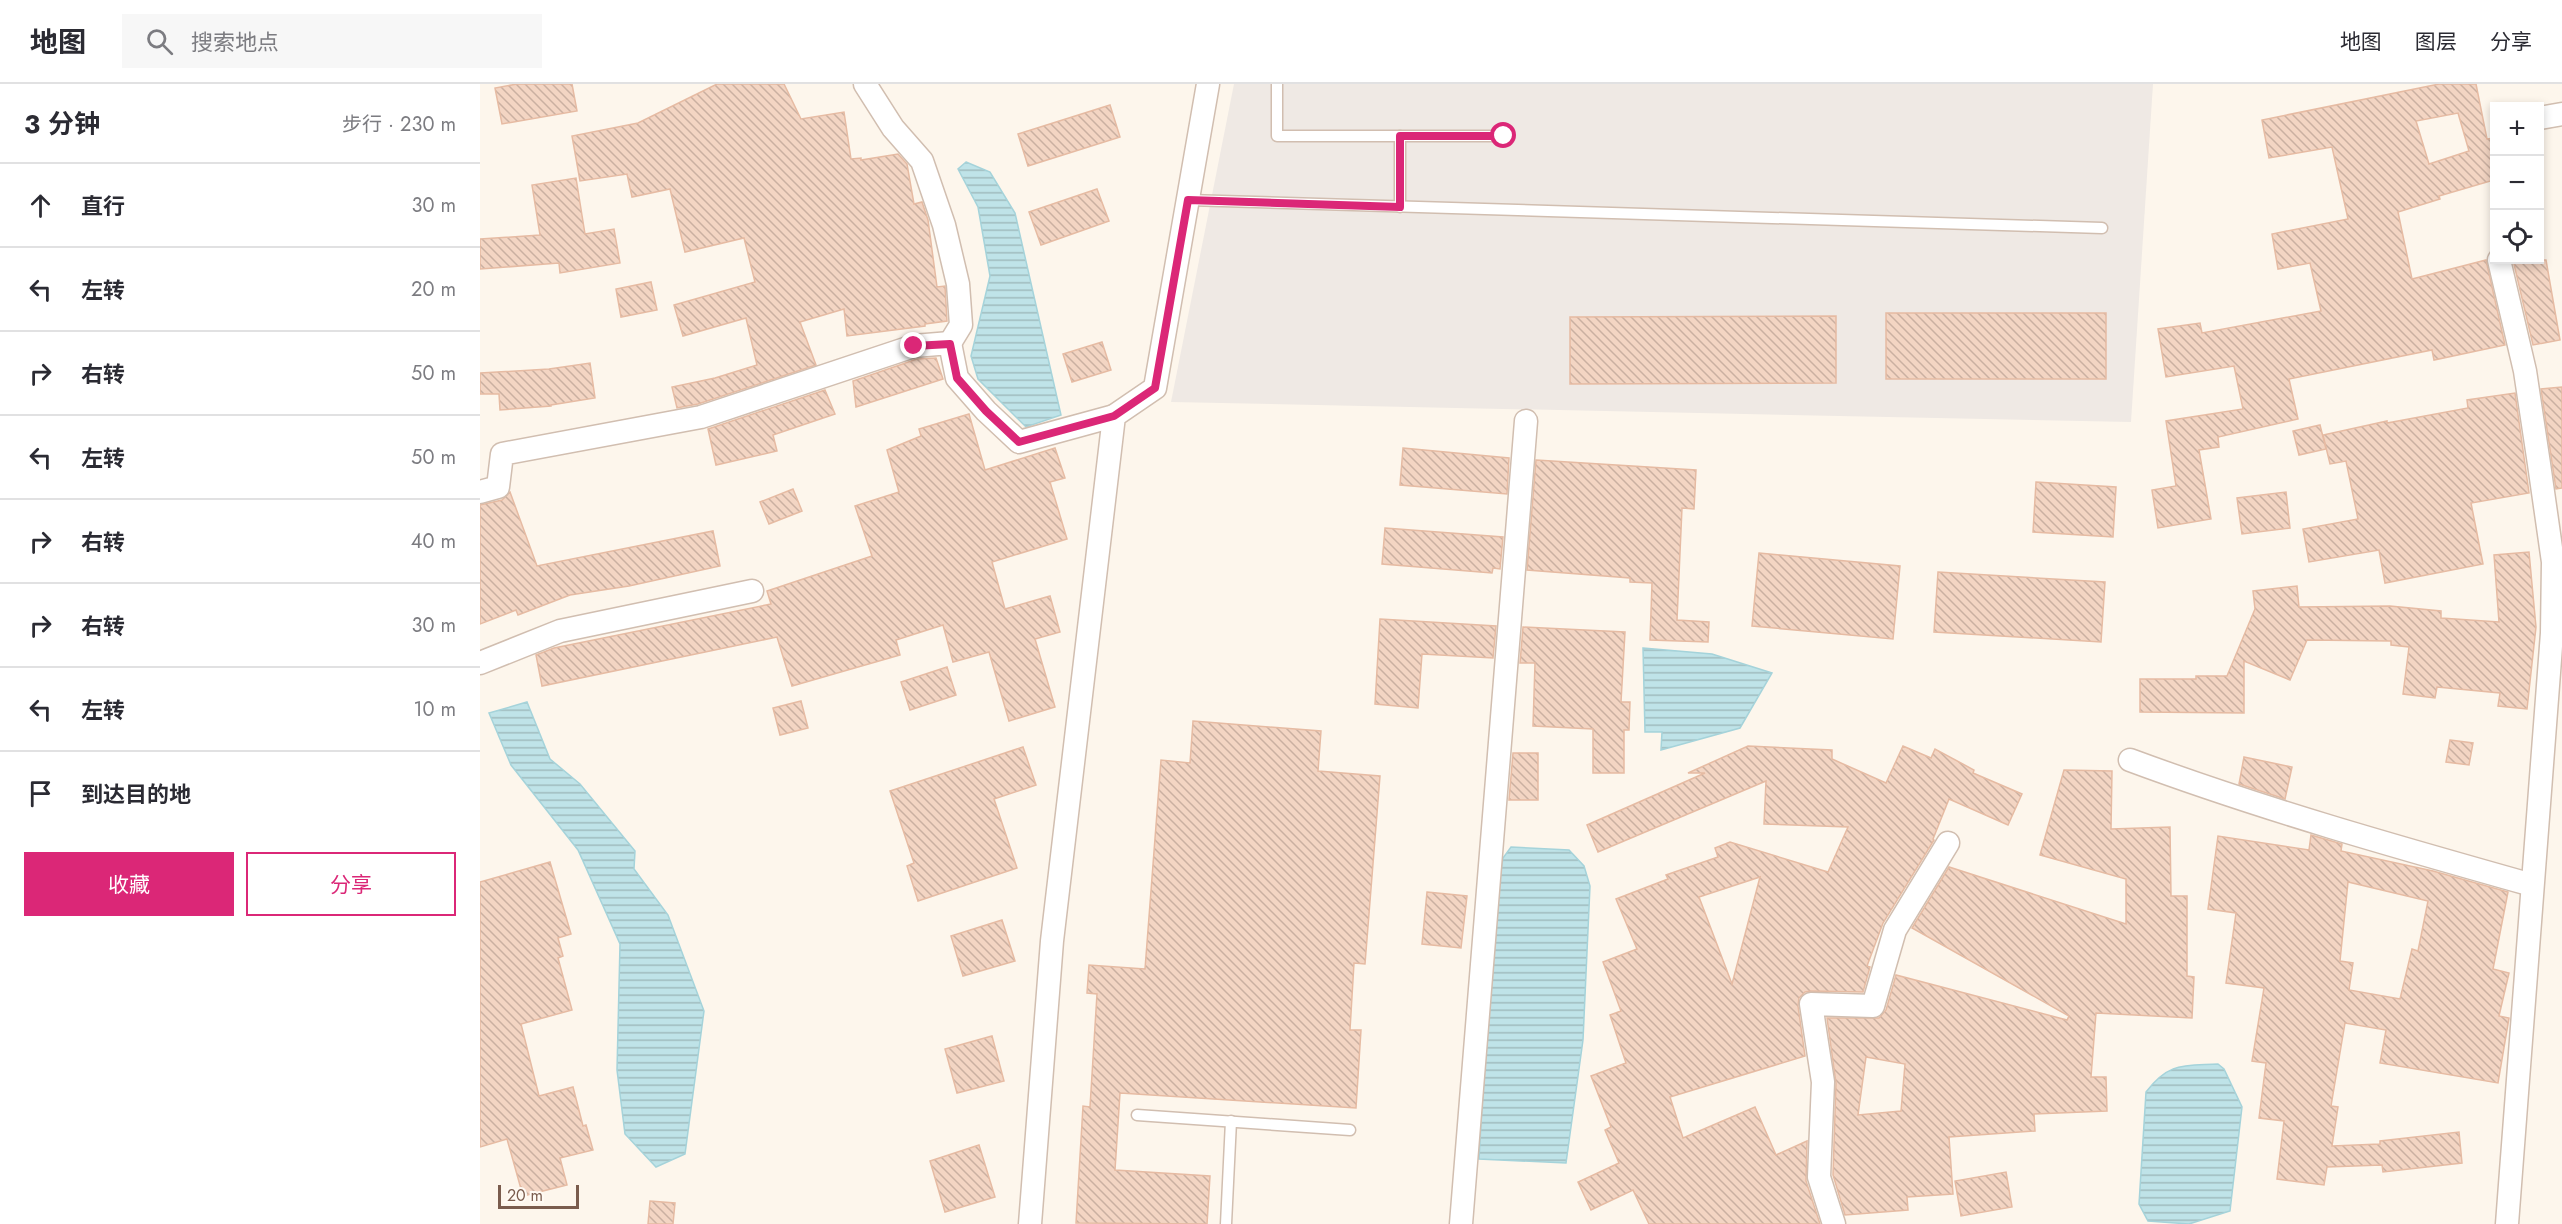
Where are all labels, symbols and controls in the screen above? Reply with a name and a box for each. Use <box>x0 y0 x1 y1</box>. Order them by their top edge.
search box <box>122 14 542 68</box>
text: 地图 <box>30 22 86 63</box>
icon: search <box>143 25 176 58</box>
text: 搜索地点 <box>191 26 279 58</box>
text: 地图 <box>2340 27 2382 57</box>
text: 图层 <box>2415 27 2457 57</box>
text: 分享 <box>2490 27 2532 57</box>
map controls <box>2490 102 2544 264</box>
button: + <box>2490 102 2544 156</box>
text: 3 分钟 <box>24 105 100 143</box>
text: 步行 · 230 m <box>342 110 456 139</box>
route start <box>1490 122 1516 148</box>
button: − <box>2490 156 2544 210</box>
icon: ahead <box>24 189 57 222</box>
text: 直行 <box>81 190 125 222</box>
text: 30 m <box>411 191 456 220</box>
button: locate <box>2490 210 2544 264</box>
icon: left <box>24 273 57 306</box>
text: 左转 <box>81 274 125 306</box>
text: 20 m <box>411 275 456 304</box>
route end <box>900 332 926 358</box>
icon: right <box>24 357 57 390</box>
text: 右转 <box>81 358 125 390</box>
text: 50 m <box>411 359 456 388</box>
icon: left <box>24 441 57 474</box>
text: 左转 <box>81 442 125 474</box>
text: 50 m <box>411 443 456 472</box>
icon: right <box>24 525 57 558</box>
text: 右转 <box>81 526 125 558</box>
text: 40 m <box>411 527 456 556</box>
icon: right <box>24 609 57 642</box>
text: 右转 <box>81 610 125 642</box>
text: 30 m <box>411 611 456 640</box>
icon: left <box>24 693 57 726</box>
text: 左转 <box>81 694 125 726</box>
text: 10 m <box>413 695 456 724</box>
icon: arrive <box>24 777 57 810</box>
text: 到达目的地 <box>81 778 191 810</box>
button: 收藏 <box>24 852 234 916</box>
button: 分享 <box>246 852 456 916</box>
scale bar <box>498 1182 579 1210</box>
text: 20 m <box>507 1184 543 1207</box>

